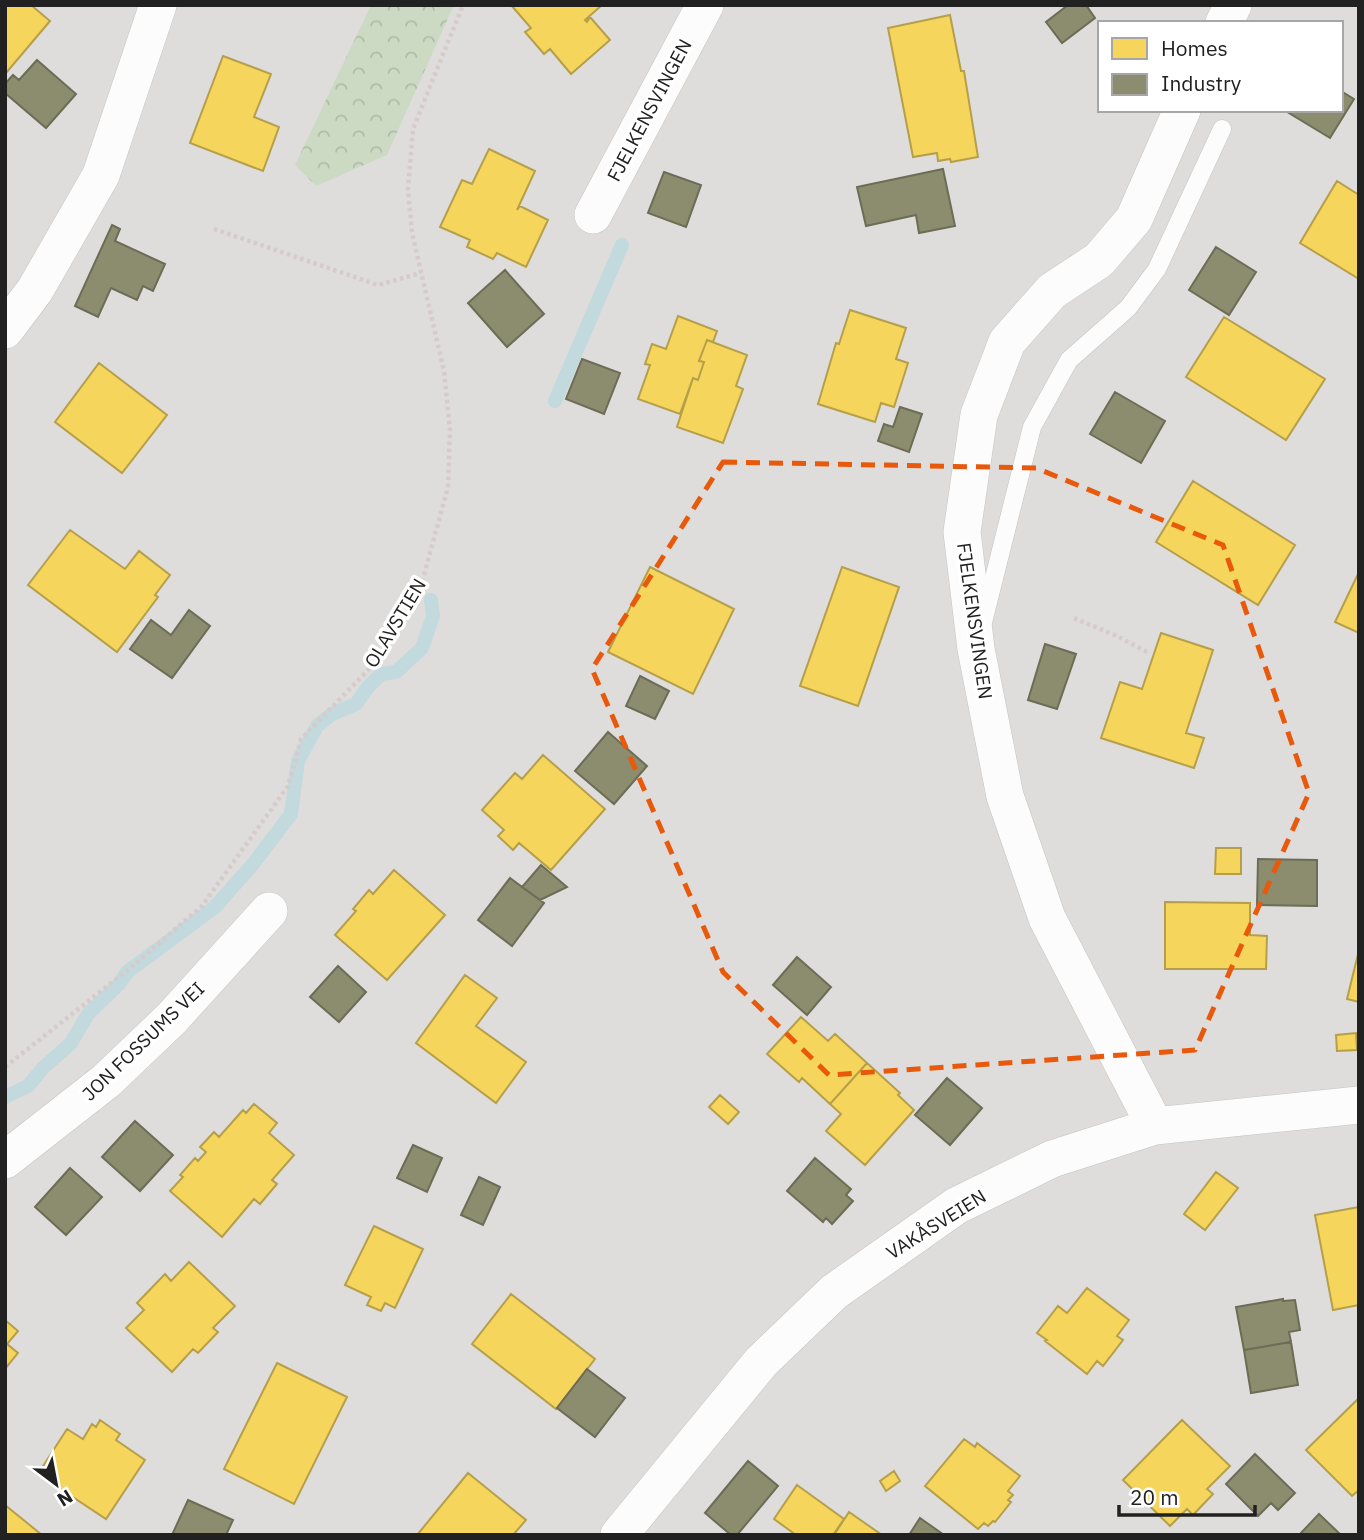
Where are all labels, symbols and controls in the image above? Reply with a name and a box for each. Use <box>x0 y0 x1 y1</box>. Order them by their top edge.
legend <box>1098 21 1343 112</box>
text: Homes <box>1161 34 1228 62</box>
street label: FJELKENSVINGEN <box>601 35 697 185</box>
text: Industry <box>1161 69 1242 97</box>
street label: FJELKENSVINGEN <box>952 541 998 701</box>
street label: OLAVSTIEN <box>359 574 431 672</box>
street label: JON FOSSUMS VEI <box>77 977 209 1105</box>
street label: VAKÅSVEIEN <box>882 1184 990 1264</box>
north arrow <box>21 1449 91 1519</box>
scale bar <box>1119 1474 1256 1518</box>
text: 20 m <box>1130 1483 1179 1511</box>
text: N <box>53 1485 77 1512</box>

